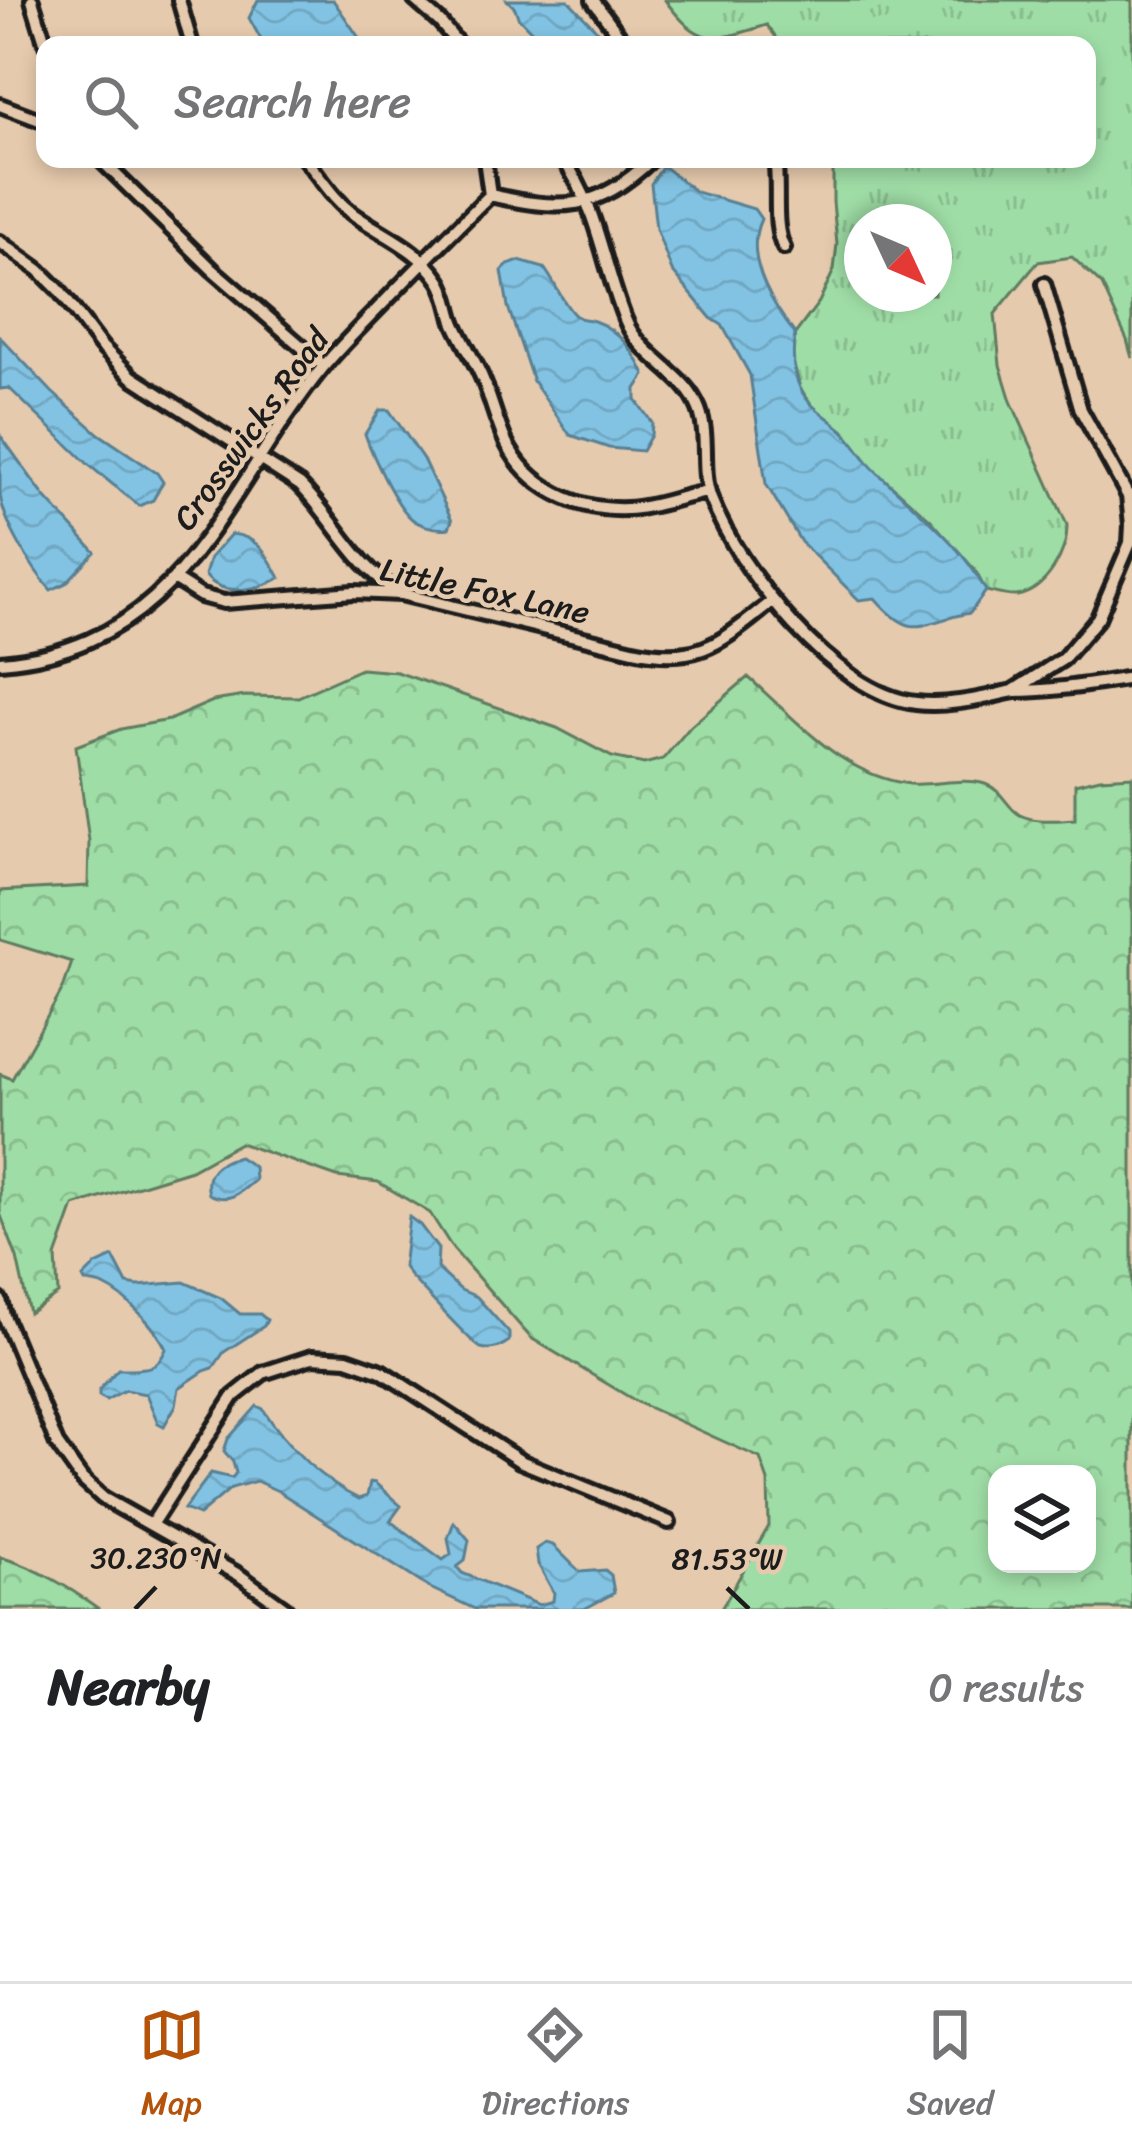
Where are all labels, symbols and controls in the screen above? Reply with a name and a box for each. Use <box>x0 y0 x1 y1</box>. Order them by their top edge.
search box <box>36 36 1096 168</box>
text: Search here <box>174 62 411 142</box>
icon: search <box>78 69 144 135</box>
north arrow <box>844 204 952 312</box>
street label: Crosswicks Road <box>157 313 346 543</box>
street label: Little Fox Lane <box>375 540 595 642</box>
map controls <box>988 1465 1096 1573</box>
button: layers <box>988 1465 1096 1573</box>
text: 30.230°N <box>91 1531 222 1585</box>
text: 81.53°W <box>672 1532 783 1586</box>
text: Nearby <box>48 1642 209 1732</box>
text: 0 results <box>928 1653 1084 1722</box>
tab: Map <box>139 2002 205 2132</box>
tab: Directions <box>482 2002 629 2132</box>
tab: Saved <box>906 2002 993 2132</box>

